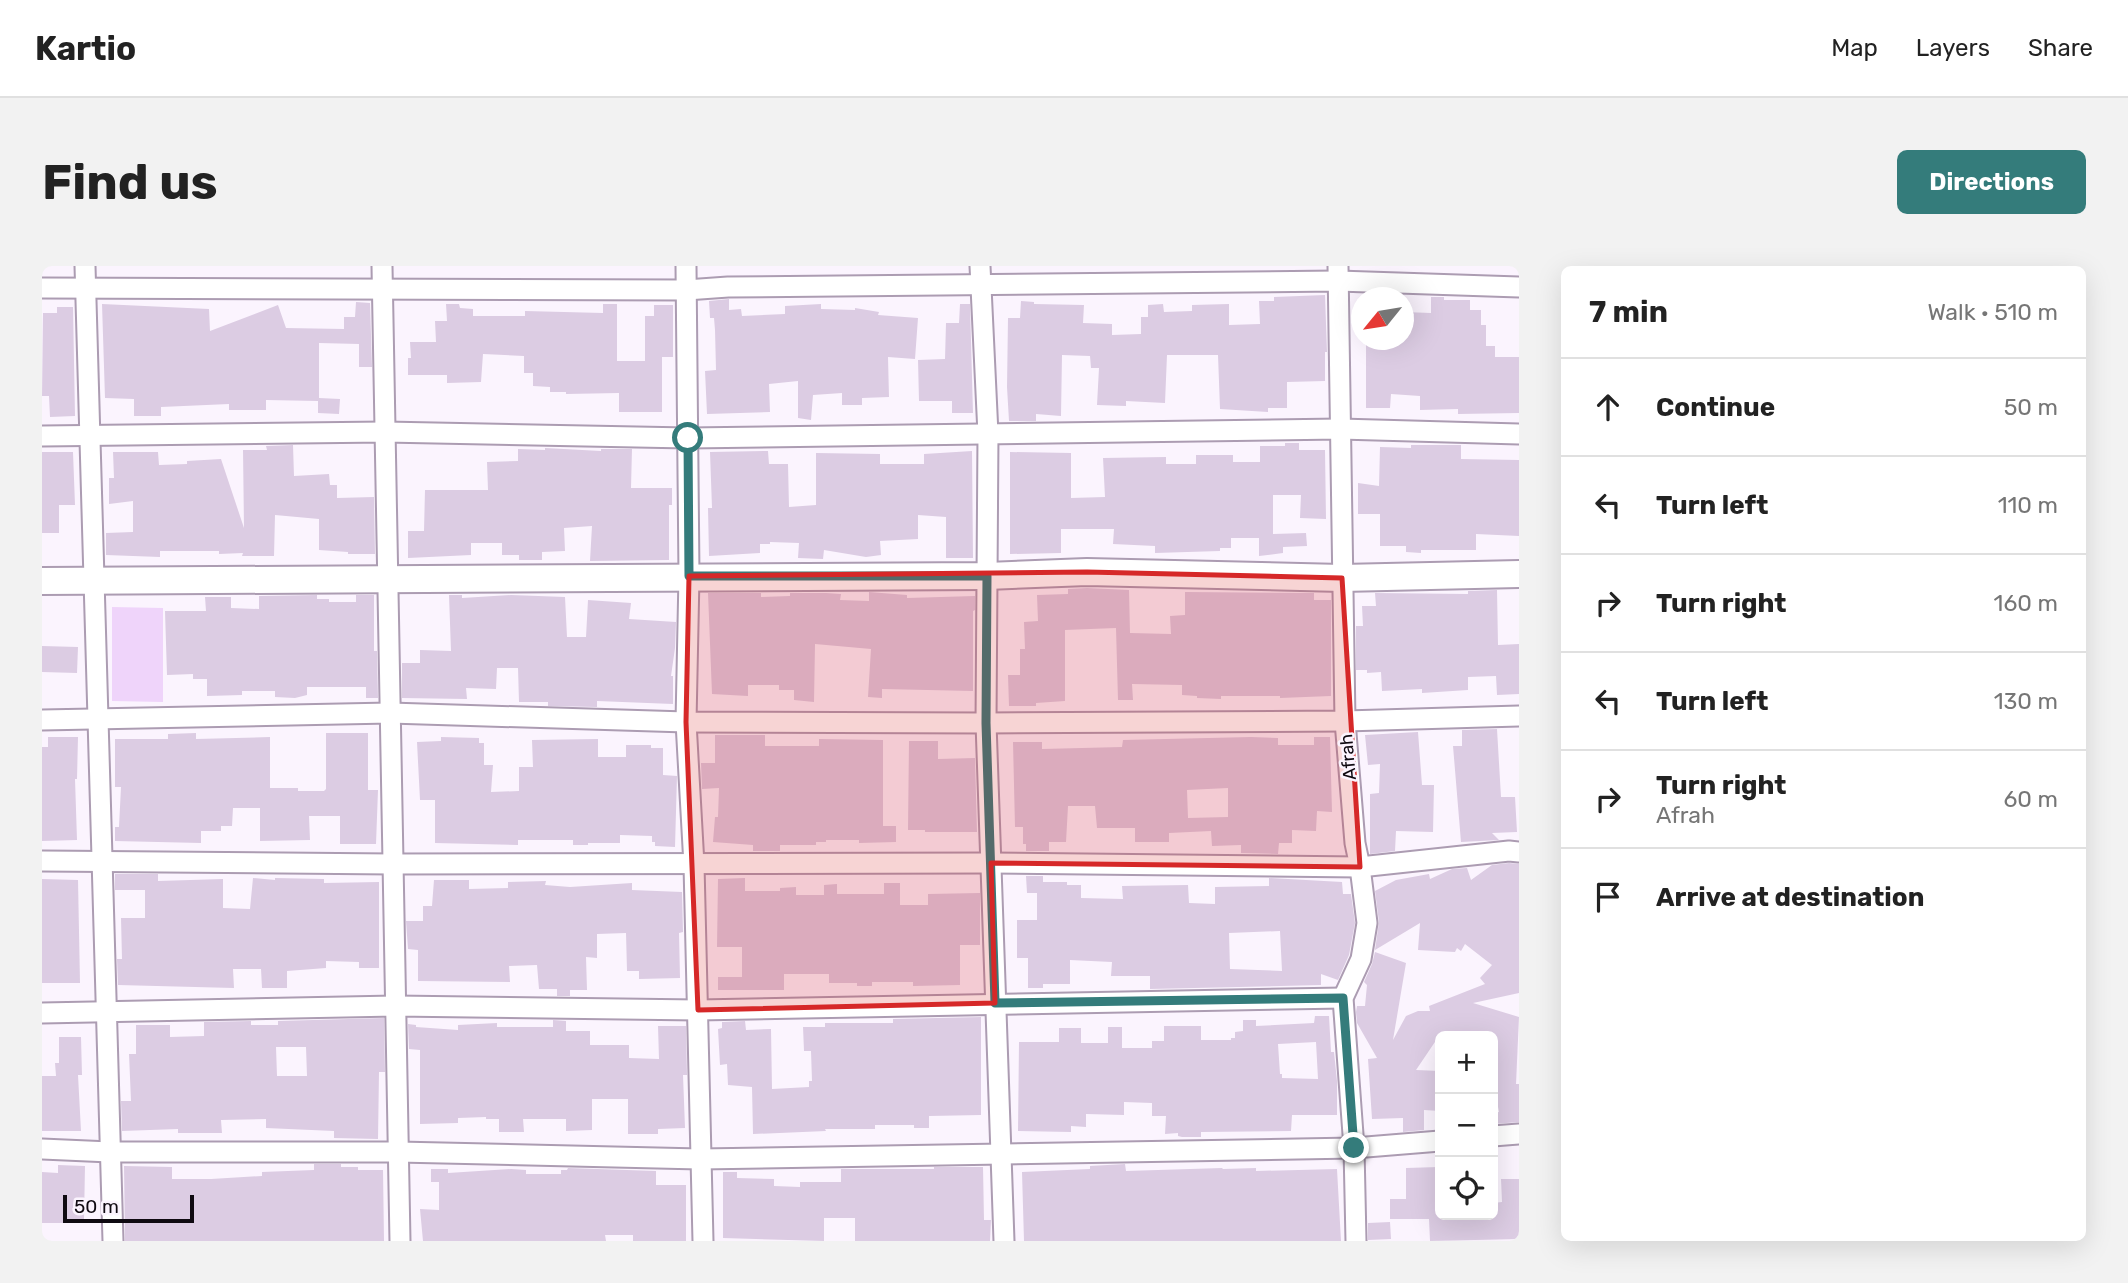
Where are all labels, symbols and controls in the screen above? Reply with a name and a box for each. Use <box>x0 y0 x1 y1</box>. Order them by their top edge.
text: Kartio <box>35 29 136 68</box>
text: Map <box>1831 34 1878 62</box>
text: Layers <box>1916 34 1990 62</box>
text: Share <box>2028 34 2093 62</box>
button: Directions <box>1897 150 2086 214</box>
text: Find us <box>42 153 218 211</box>
north arrow <box>1351 287 1414 350</box>
text: 7 min <box>1589 294 1668 330</box>
text: Walk · 510 m <box>1927 298 2058 326</box>
icon: ahead <box>1589 388 1627 426</box>
text: Continue <box>1656 392 1775 423</box>
text: 50 m <box>2004 393 2058 421</box>
route start <box>672 422 703 453</box>
icon: left <box>1589 486 1627 524</box>
text: Turn left <box>1656 490 1768 521</box>
text: 110 m <box>1998 491 2058 519</box>
icon: right <box>1589 584 1627 622</box>
text: Turn right <box>1656 588 1786 619</box>
text: 160 m <box>1994 589 2058 617</box>
icon: left <box>1589 682 1627 720</box>
text: Turn left <box>1656 686 1768 717</box>
text: 130 m <box>1994 687 2058 715</box>
street label: Afrah <box>1335 733 1361 781</box>
text: Turn right <box>1656 770 1786 801</box>
icon: right <box>1589 780 1627 818</box>
text: 60 m <box>2003 785 2058 813</box>
text: Afrah <box>1656 801 1715 829</box>
icon: arrive <box>1589 878 1627 916</box>
text: Arrive at destination <box>1656 882 1924 913</box>
map controls <box>1435 1031 1498 1220</box>
button: + <box>1435 1031 1498 1094</box>
button: − <box>1435 1094 1498 1157</box>
route end <box>1338 1132 1369 1163</box>
button: locate <box>1435 1157 1498 1220</box>
scale bar <box>63 1192 194 1224</box>
text: 50 m <box>74 1195 119 1218</box>

